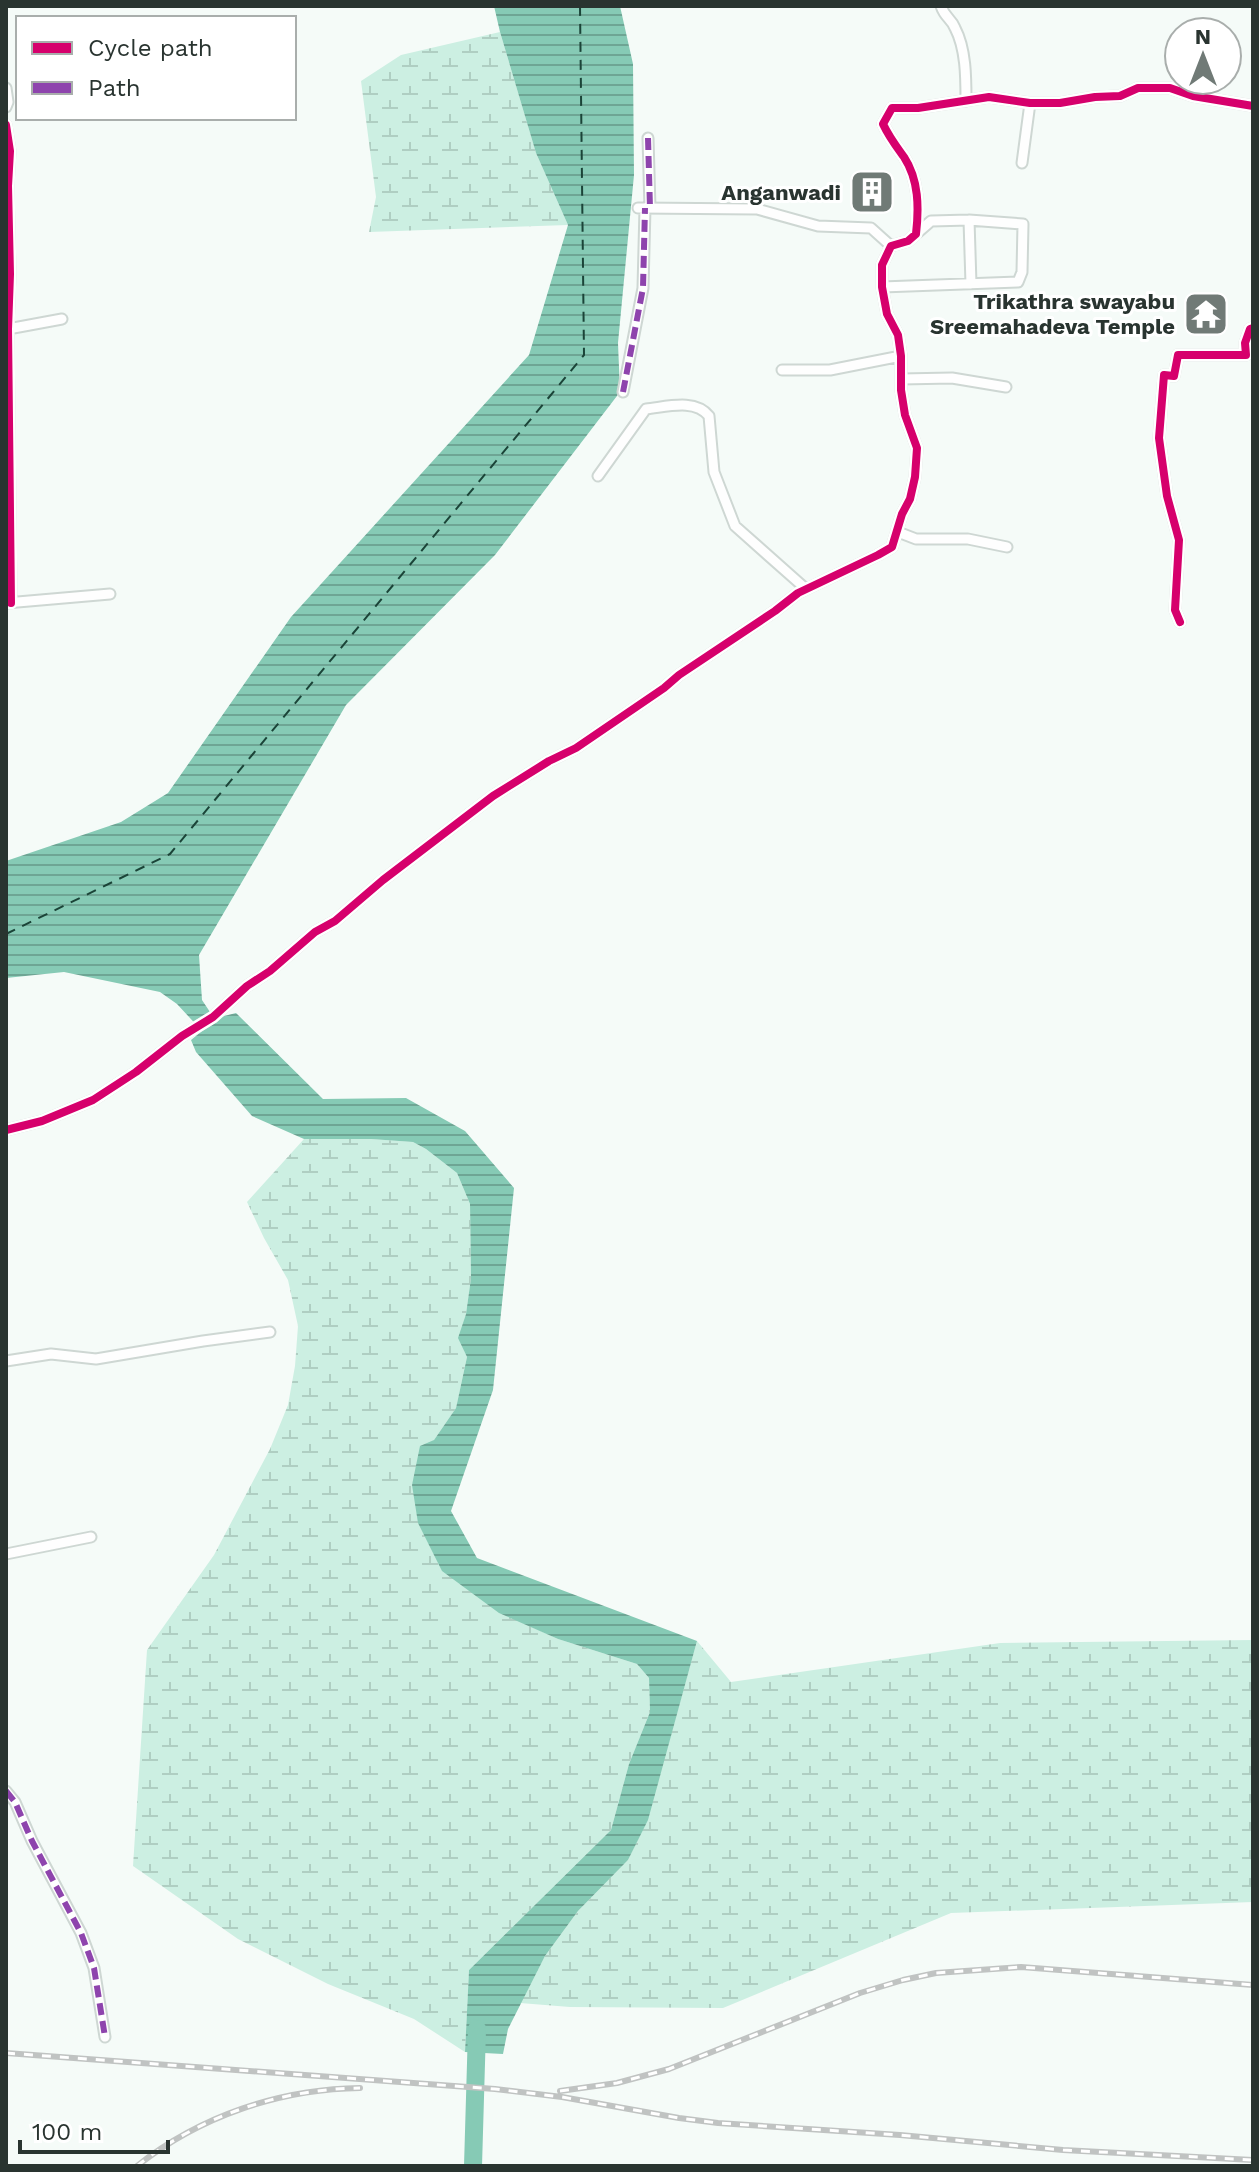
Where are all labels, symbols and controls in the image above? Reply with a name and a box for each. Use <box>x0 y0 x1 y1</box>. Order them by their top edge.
legend <box>16 16 296 120</box>
north arrow <box>1163 16 1243 96</box>
text: N <box>1195 24 1211 49</box>
text: Cycle path <box>88 34 213 62</box>
text: Path <box>88 74 141 102</box>
building icon: Anganwadi <box>848 168 896 216</box>
place label: Anganwadi <box>721 180 841 205</box>
place label: Trikathra swayabu Sreemahadeva Temple <box>930 289 1175 339</box>
temple icon: Trikathra swayabu Sreemahadeva Temple <box>1182 290 1230 338</box>
scale bar <box>20 2104 168 2154</box>
text: 100 m <box>32 2118 102 2146</box>

